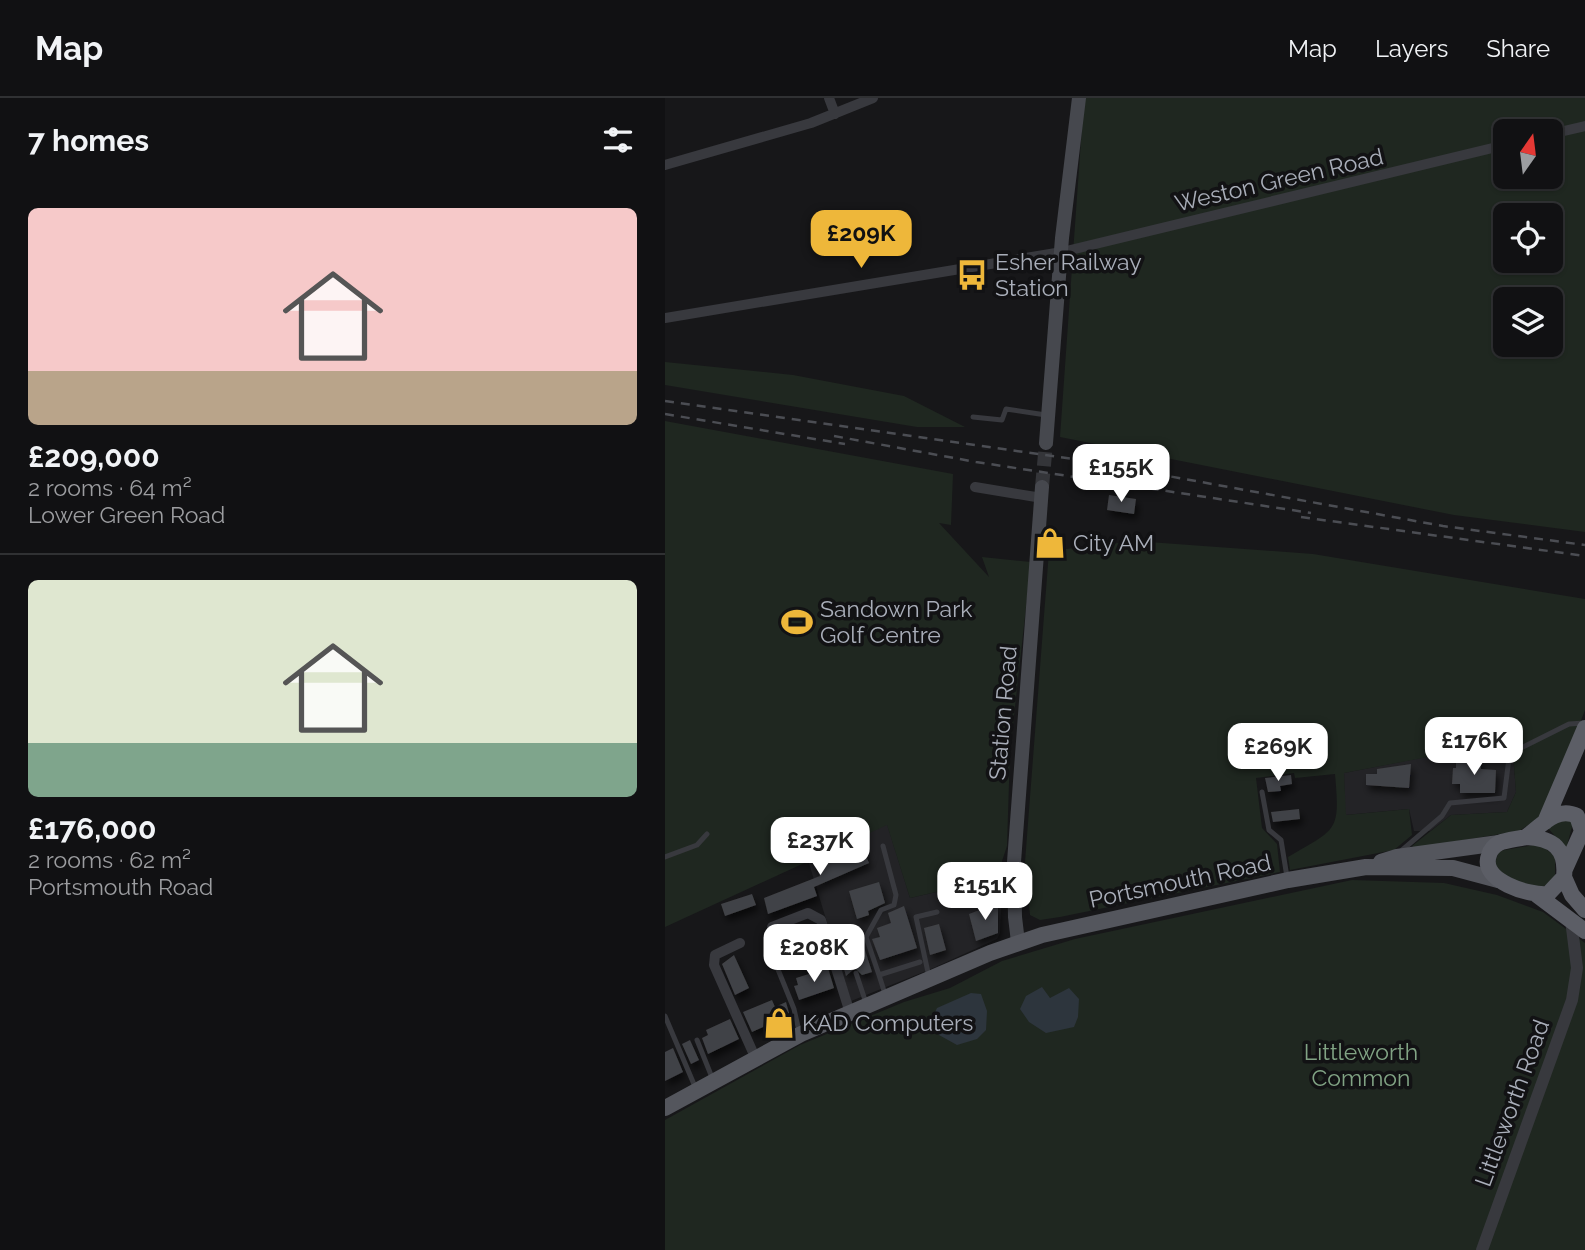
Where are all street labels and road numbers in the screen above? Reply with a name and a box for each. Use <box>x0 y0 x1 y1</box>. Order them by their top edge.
street label: Weston Green Road <box>1172 142 1386 217</box>
street label: Station Road <box>983 645 1022 781</box>
street label: Portsmouth Road <box>1086 848 1273 913</box>
street label: Littleworth Road <box>1469 1016 1554 1190</box>

